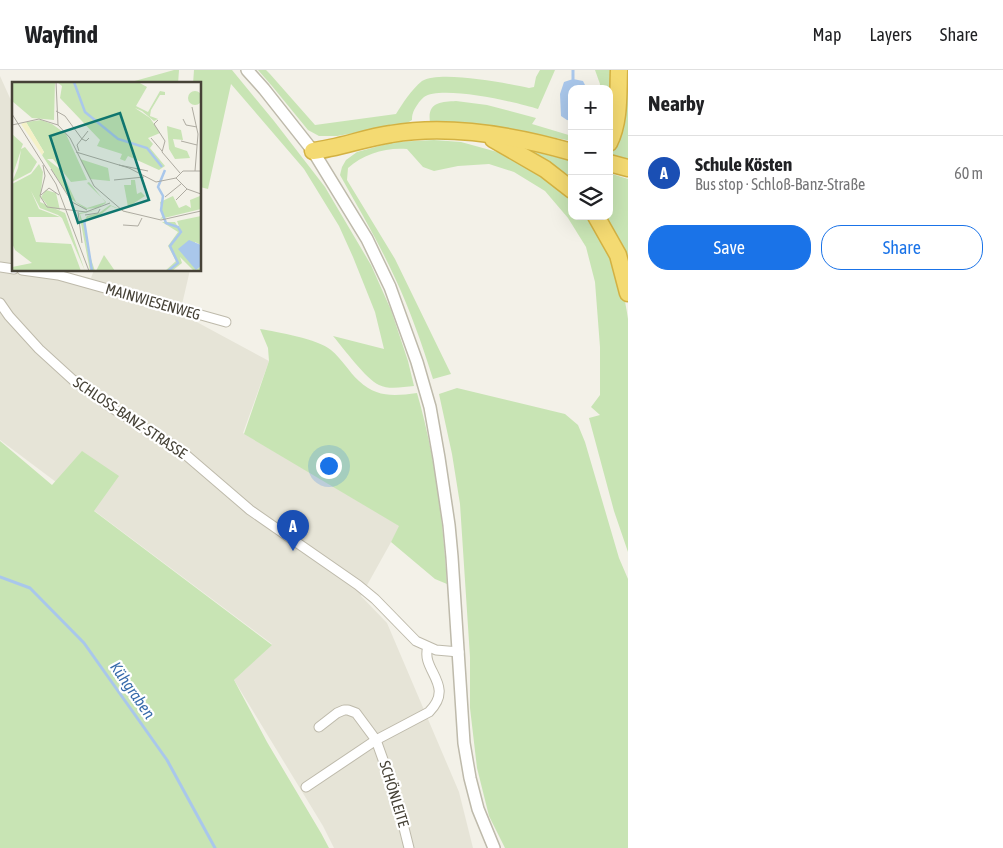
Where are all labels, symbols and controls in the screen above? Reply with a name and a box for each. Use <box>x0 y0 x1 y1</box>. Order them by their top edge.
text: Wayfind <box>25 21 98 48</box>
text: Map <box>812 24 841 45</box>
text: Layers <box>869 24 912 45</box>
text: Share <box>940 24 978 45</box>
inset map <box>12 82 201 271</box>
map controls <box>568 85 613 220</box>
button: + <box>568 85 613 130</box>
text: Nearby <box>648 91 704 115</box>
button: − <box>568 130 613 175</box>
text: Schule Kösten <box>695 153 792 175</box>
text: A <box>660 164 668 182</box>
text: 60 m <box>954 164 983 182</box>
button: layers <box>568 175 613 220</box>
text: Bus stop · Schloß-Banz-Straße <box>695 175 865 193</box>
button: Save <box>648 225 811 270</box>
button: Share <box>821 225 983 270</box>
street label: MAINWIESENWEG <box>104 280 203 323</box>
street label: SCHLOSS-BANZ-STRASSE <box>70 373 191 462</box>
your location <box>316 453 342 479</box>
pin: A <box>277 510 309 551</box>
water label: Kühgraben <box>106 658 159 723</box>
street label: SCHÖNLEITE <box>376 759 413 830</box>

